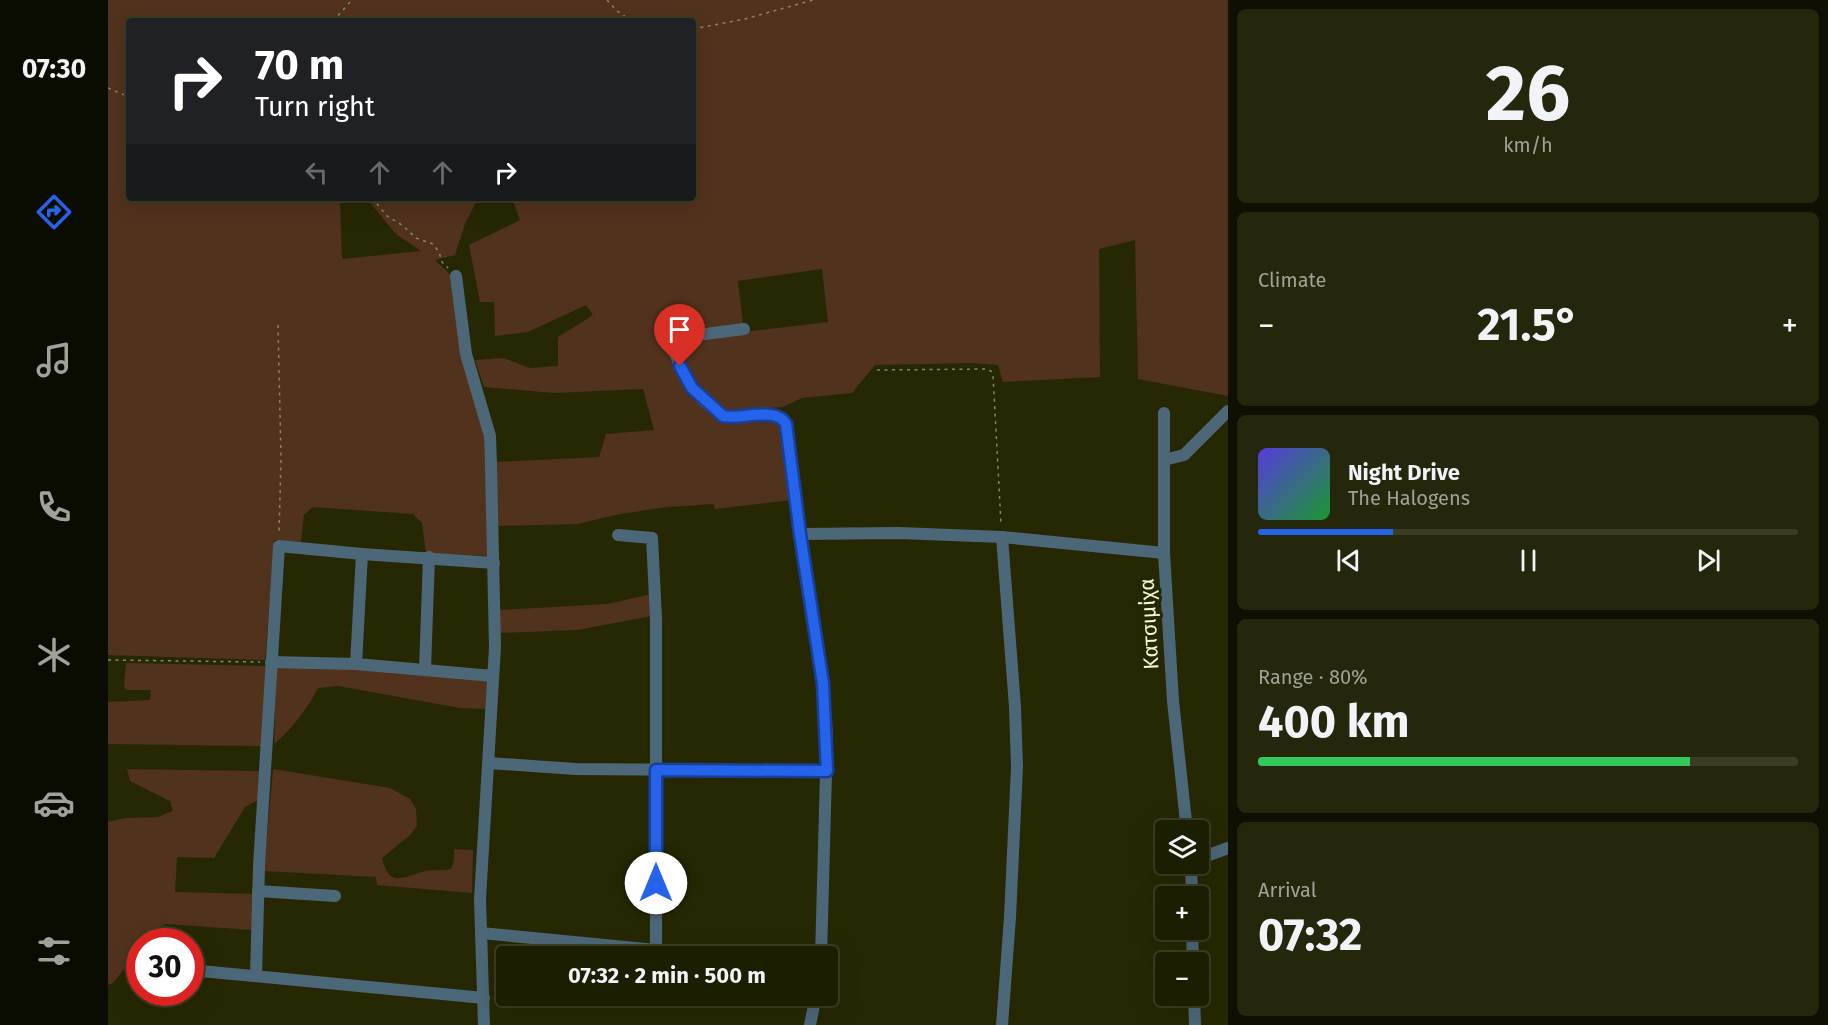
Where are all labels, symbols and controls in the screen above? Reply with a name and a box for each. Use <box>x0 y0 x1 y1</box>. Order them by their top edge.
text: 70 m <box>255 40 344 90</box>
icon: right <box>156 42 234 120</box>
text: 26 <box>1486 47 1570 141</box>
text: 07:30 <box>22 53 86 85</box>
text: Turn right <box>255 91 375 123</box>
text: km/h <box>1503 133 1553 157</box>
icon: left <box>300 156 333 189</box>
icon: ahead <box>363 156 396 189</box>
icon: ahead <box>426 156 459 189</box>
icon: right <box>489 156 522 189</box>
icon: directions <box>33 191 75 233</box>
text: Climate <box>1258 268 1326 292</box>
text: 21.5° <box>1477 298 1579 352</box>
pin <box>654 304 705 366</box>
text: − <box>1258 306 1275 346</box>
text: + <box>1782 306 1798 346</box>
icon: arrive <box>663 313 696 346</box>
icon: music <box>33 339 75 381</box>
text: Night Drive <box>1348 459 1460 486</box>
icon: phone <box>33 486 75 528</box>
text: The Halogens <box>1348 486 1470 510</box>
icon: previous <box>1332 544 1365 577</box>
icon: pause <box>1512 544 1545 577</box>
icon: next <box>1692 544 1725 577</box>
street label: Κατσιμίχα <box>1134 578 1164 670</box>
icon: climate <box>33 634 75 676</box>
text: Range · 80% <box>1258 665 1368 689</box>
text: 400 km <box>1258 695 1410 749</box>
icon: car <box>33 782 75 824</box>
map controls <box>1155 820 1209 1006</box>
button: layers <box>1155 820 1209 874</box>
position arrow <box>624 851 688 915</box>
text: Arrival <box>1258 878 1317 902</box>
button: + <box>1155 886 1209 940</box>
text: 07:32 <box>1258 908 1362 962</box>
speed limit sign: 30 <box>126 928 204 1006</box>
icon: filters <box>33 930 75 972</box>
button: − <box>1155 952 1209 1006</box>
text: 07:32 · 2 min · 500 m <box>568 962 766 989</box>

